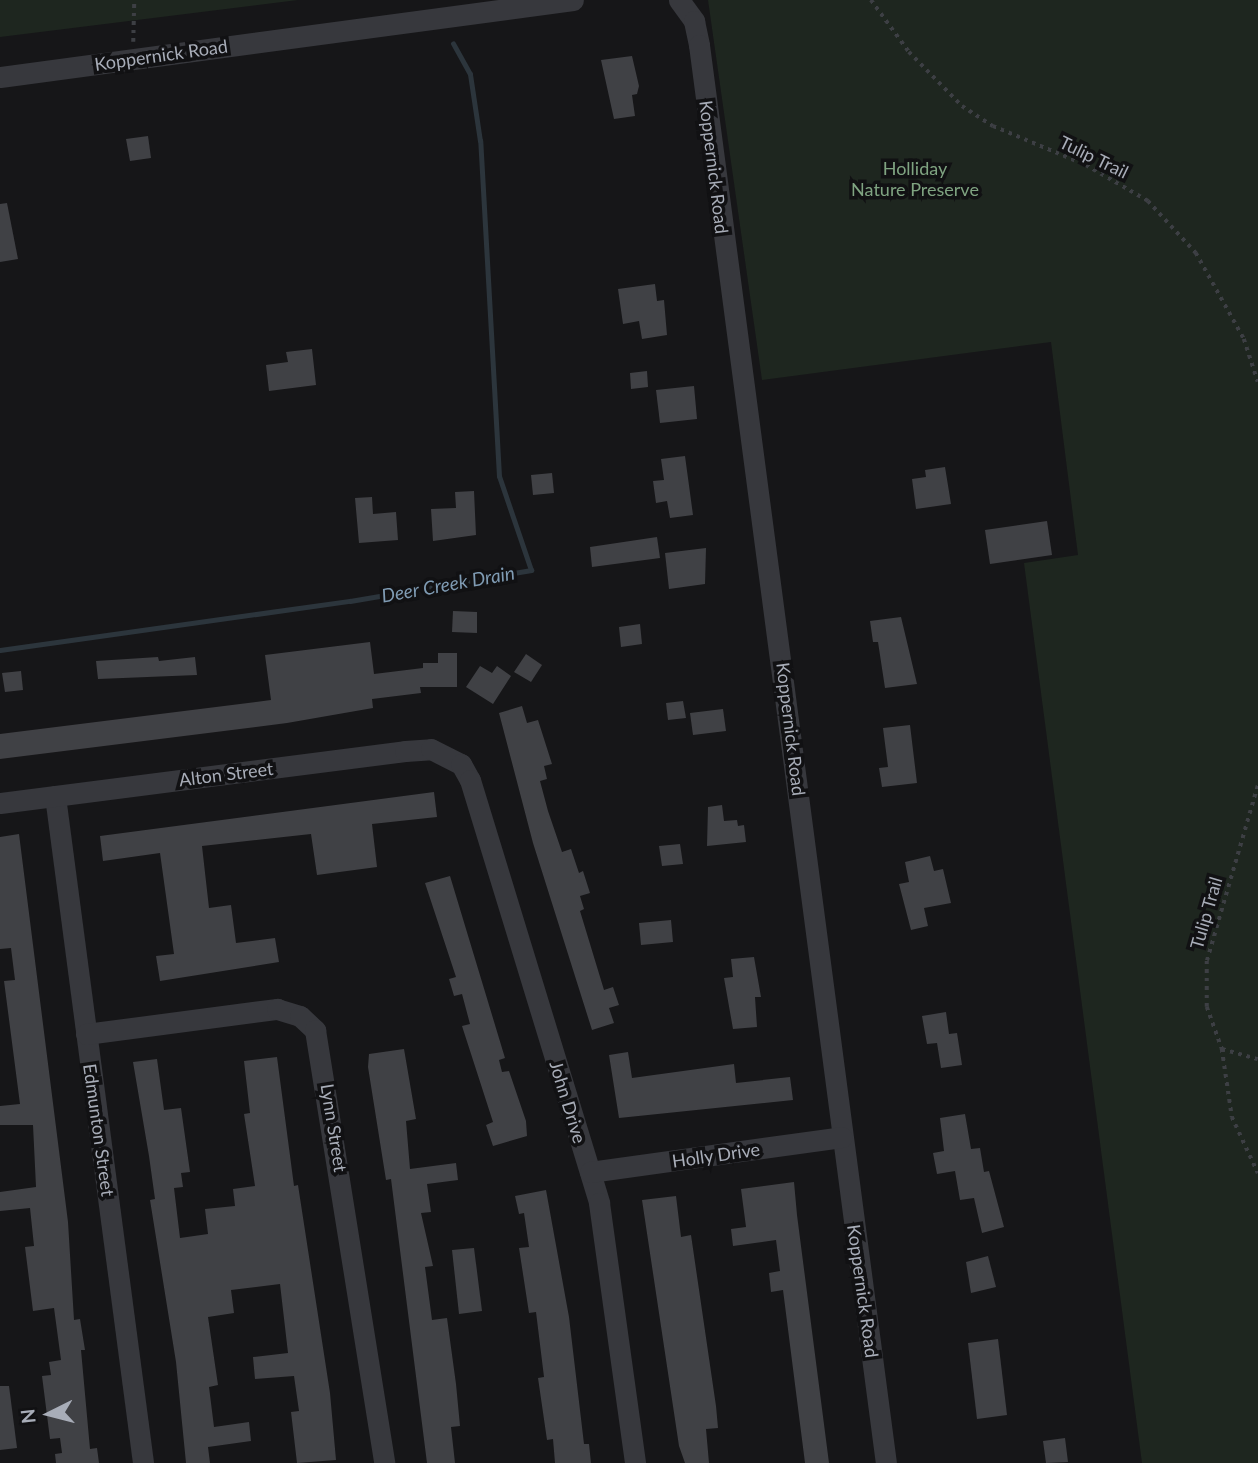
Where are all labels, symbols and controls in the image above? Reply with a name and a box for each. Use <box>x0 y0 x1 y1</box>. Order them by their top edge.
street label: Koppernick Road <box>93 35 229 75</box>
street label: Koppernick Road <box>695 99 733 235</box>
street label: Tulip Trail <box>1056 131 1132 183</box>
park label: Holliday Nature Preserve <box>851 158 979 200</box>
water label: Deer Creek Drain <box>379 561 517 607</box>
street label: Koppernick Road <box>772 661 810 797</box>
street label: Alton Street <box>178 757 274 791</box>
street label: Tulip Trail <box>1185 874 1227 952</box>
street label: John Drive <box>545 1058 591 1146</box>
street label: Edmunton Street <box>79 1062 119 1198</box>
street label: Lynn Street <box>316 1082 352 1174</box>
street label: Holly Drive <box>670 1138 762 1172</box>
street label: Koppernick Road <box>843 1223 883 1359</box>
north arrow <box>14 1379 84 1449</box>
text: N <box>15 1408 40 1425</box>

